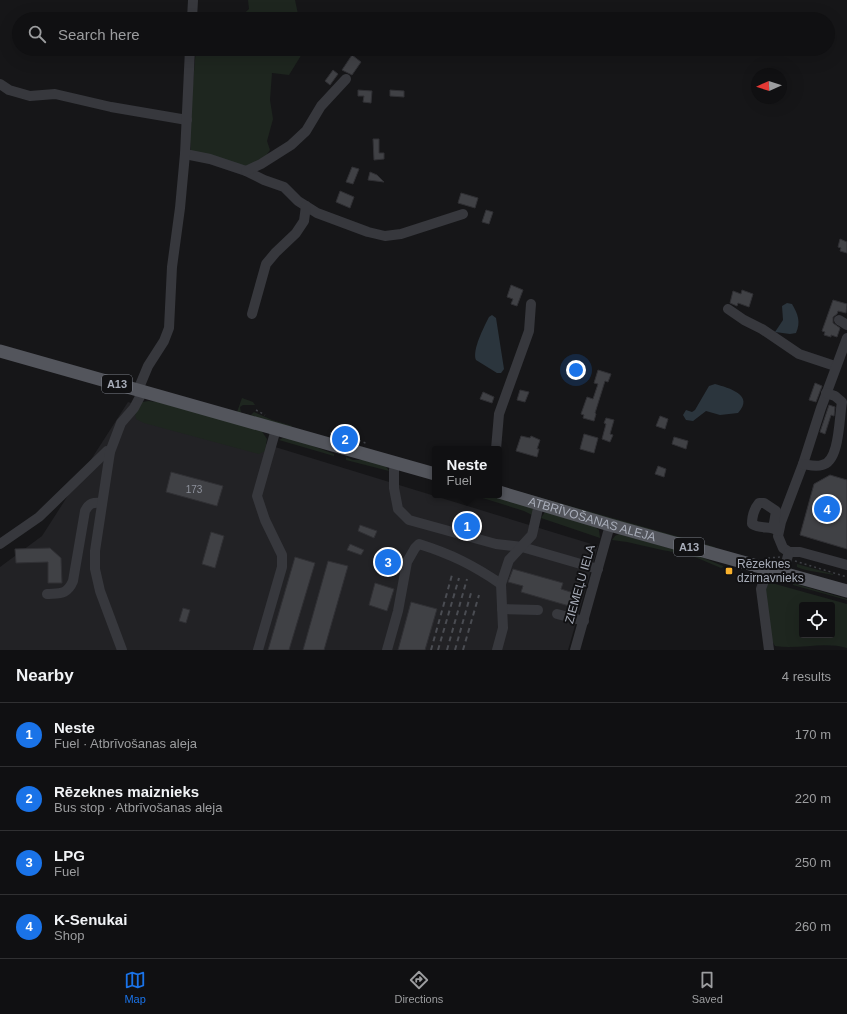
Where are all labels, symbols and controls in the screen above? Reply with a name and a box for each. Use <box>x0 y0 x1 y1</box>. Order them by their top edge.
search box <box>12 12 835 56</box>
icon: search <box>26 23 48 45</box>
text: Search here <box>58 26 140 43</box>
north arrow <box>751 68 787 104</box>
your location <box>566 360 586 380</box>
road number: A13 <box>102 375 132 393</box>
pin: 2 <box>332 424 358 454</box>
popup <box>432 446 502 498</box>
text: Neste <box>447 456 487 473</box>
text: Fuel <box>447 473 472 488</box>
house number: 173 <box>186 484 203 495</box>
street label: ATBRĪVOŠANAS ALEJA <box>527 494 657 544</box>
pin: 4 <box>814 494 840 524</box>
pin: 1 <box>454 511 480 541</box>
road number: A13 <box>674 538 704 556</box>
street label: ZIEMEĻU IELA <box>562 543 598 625</box>
pin: 3 <box>375 547 401 577</box>
place label: Rēzeknes dzirnavnieks <box>737 557 804 585</box>
marker: Rēzeknes dzirnavnieks <box>724 566 734 576</box>
map controls <box>799 602 835 638</box>
button: locate <box>799 602 835 638</box>
text: Nearby <box>16 666 74 685</box>
text: 4 results <box>782 669 831 684</box>
text: Neste <box>54 719 95 736</box>
text: 1 <box>25 727 33 742</box>
text: 170 m <box>795 727 831 742</box>
text: Fuel · Atbrīvošanas aleja <box>54 736 197 751</box>
text: Rēzeknes maiznieks <box>54 783 199 800</box>
text: 2 <box>25 791 33 806</box>
text: 220 m <box>795 791 831 806</box>
text: Bus stop · Atbrīvošanas aleja <box>54 800 222 815</box>
text: LPG <box>54 847 85 864</box>
text: 3 <box>25 855 33 870</box>
text: 250 m <box>795 855 831 870</box>
text: Fuel <box>54 864 79 879</box>
text: K-Senukai <box>54 911 127 928</box>
text: 4 <box>25 919 33 934</box>
text: 260 m <box>795 919 831 934</box>
text: Shop <box>54 928 84 943</box>
tab: Map <box>124 969 146 1005</box>
tab: Directions <box>394 969 443 1005</box>
tab: Saved <box>692 969 723 1005</box>

